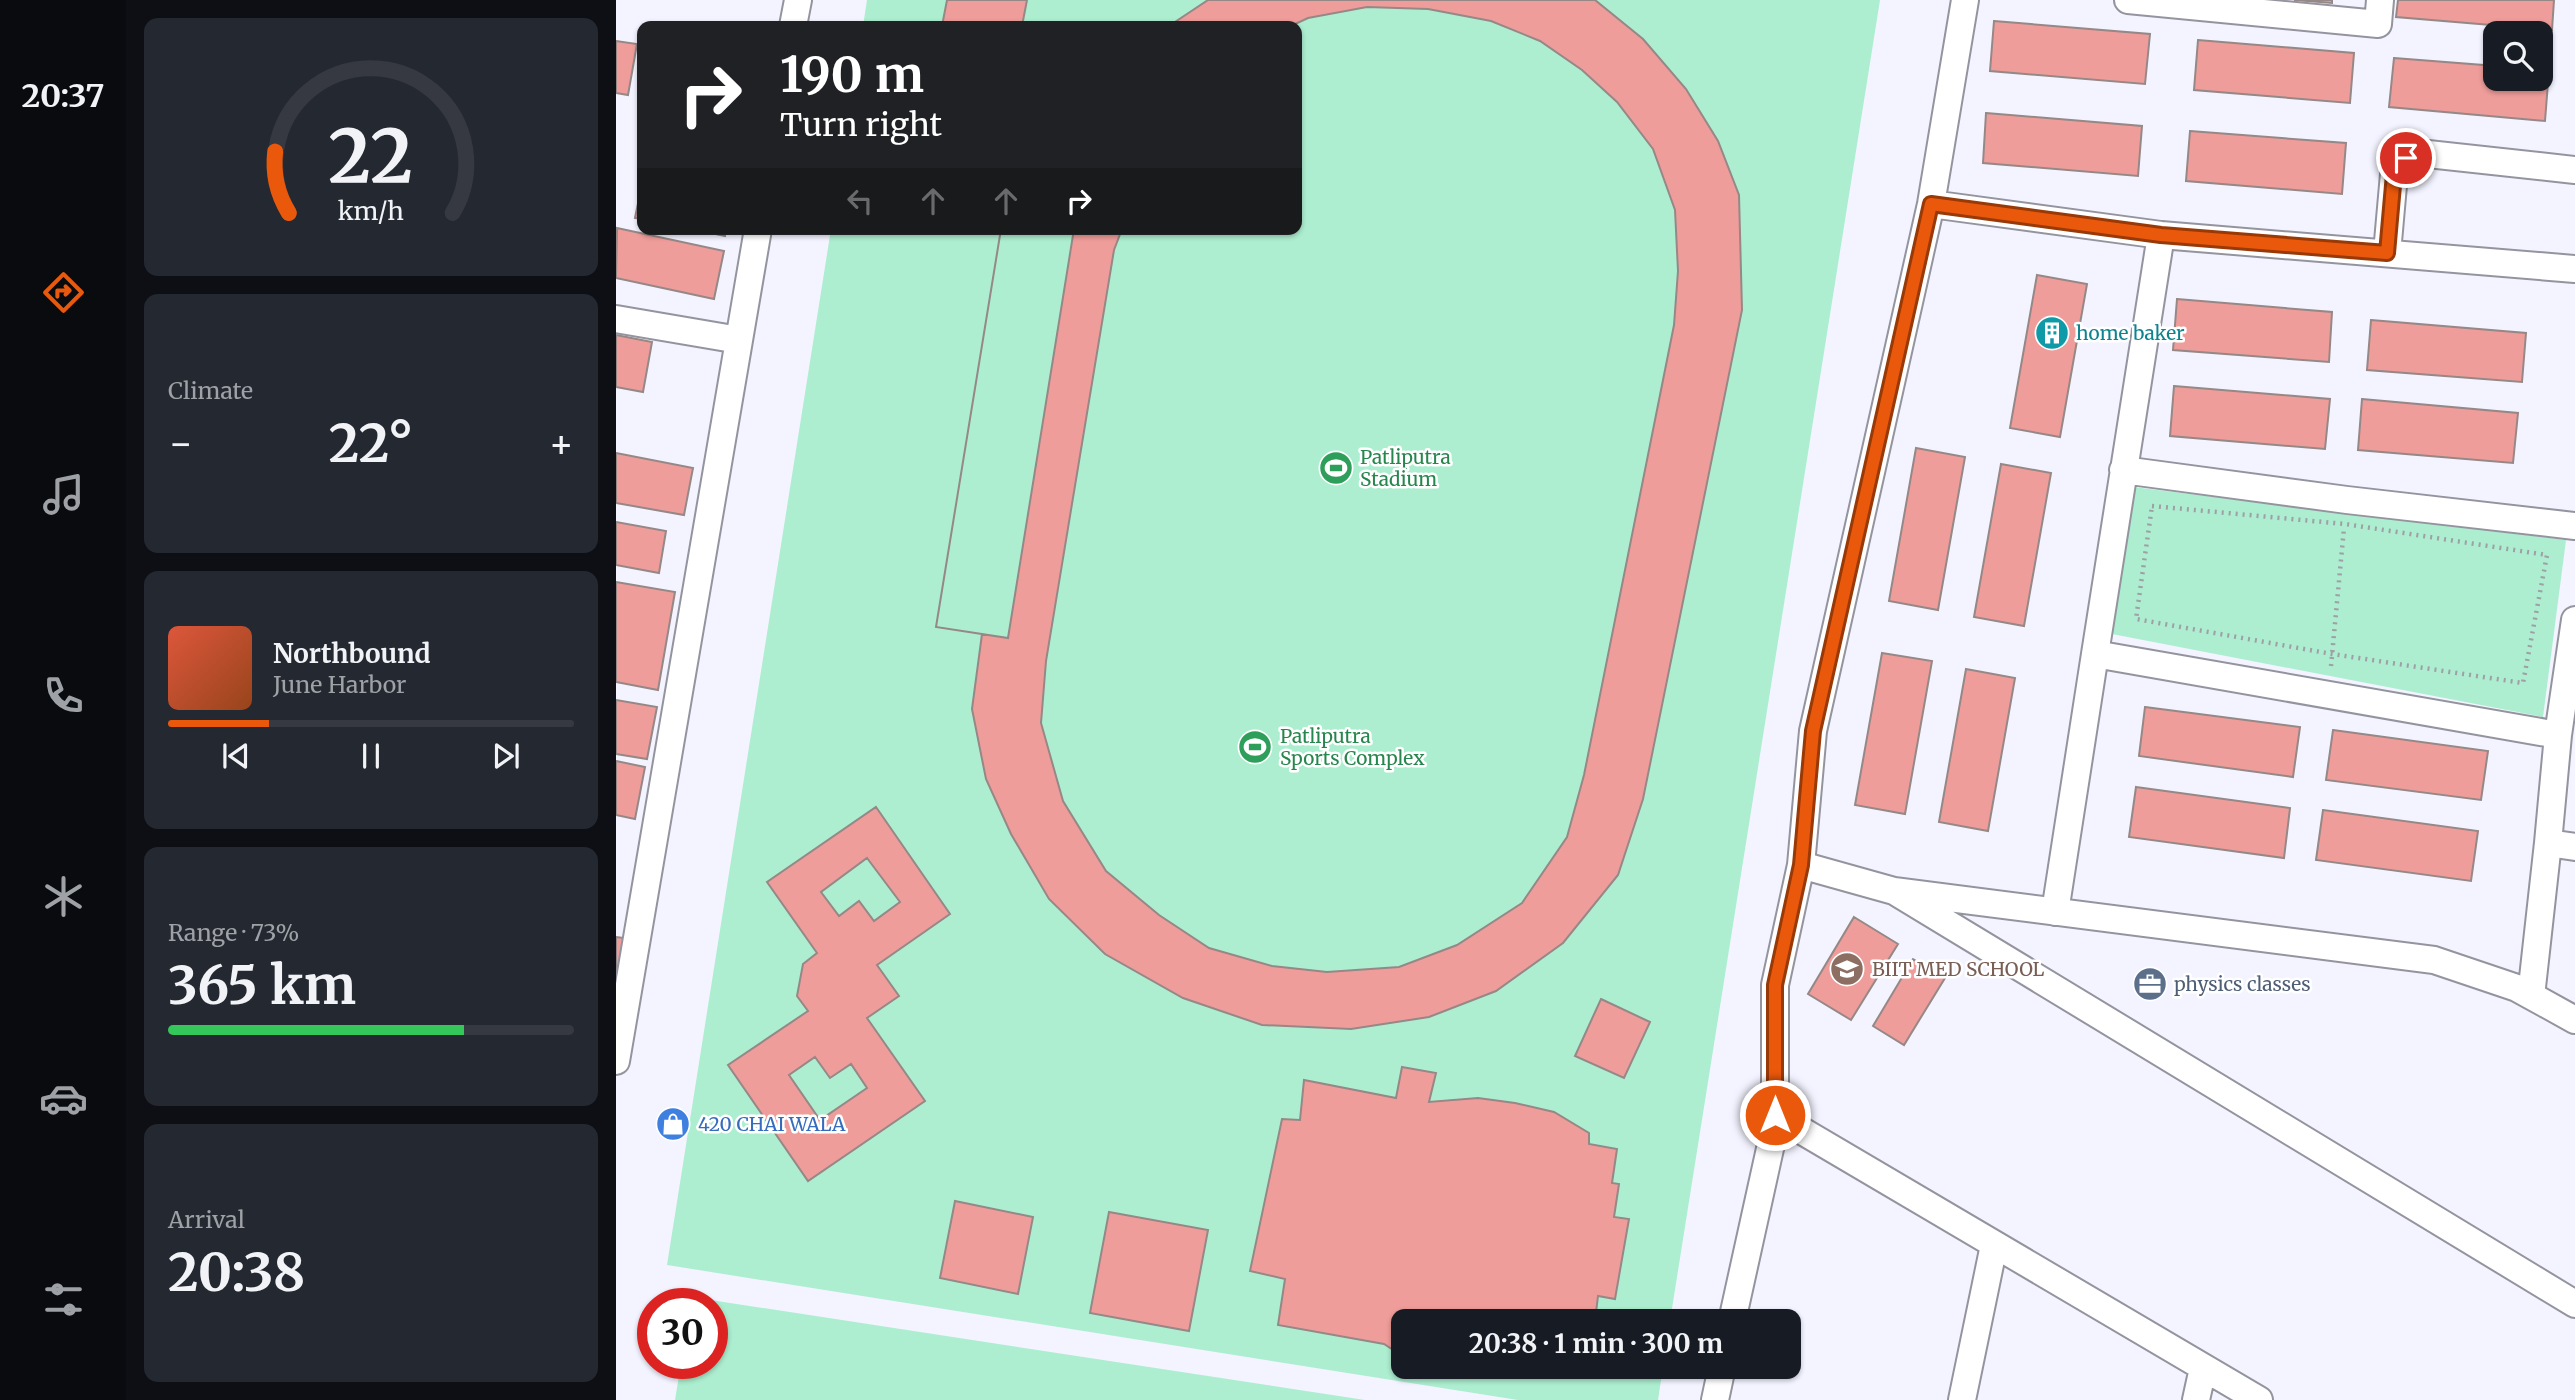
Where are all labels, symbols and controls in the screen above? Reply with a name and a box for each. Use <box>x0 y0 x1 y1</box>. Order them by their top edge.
map controls <box>2483 21 2553 91</box>
button: search <box>2483 21 2553 91</box>
text: 190 m <box>780 44 924 105</box>
icon: right <box>665 49 756 140</box>
text: 20:37 <box>22 76 104 116</box>
text: Turn right <box>780 105 942 145</box>
text: 22 <box>329 112 413 204</box>
pin <box>2376 128 2436 188</box>
icon: arrive <box>2387 139 2425 177</box>
icon: left <box>841 182 879 220</box>
icon: ahead <box>914 182 952 220</box>
icon: ahead <box>987 182 1025 220</box>
icon: right <box>1060 182 1098 220</box>
text: km/h <box>338 195 404 227</box>
icon: directions <box>39 268 88 317</box>
building icon: home baker <box>2033 314 2071 352</box>
place label: home baker <box>2076 321 2185 345</box>
text: Climate <box>168 376 253 405</box>
text: 22° <box>329 411 413 476</box>
text: − <box>168 420 193 467</box>
text: + <box>549 420 574 467</box>
place label: Patliputra Stadium <box>1360 445 1451 491</box>
sports icon: Patliputra Stadium <box>1317 449 1355 487</box>
icon: music <box>39 470 88 519</box>
text: Northbound <box>273 637 431 670</box>
text: June Harbor <box>273 670 406 699</box>
icon: phone <box>39 671 88 720</box>
place label: Patliputra Sports Complex <box>1280 724 1425 770</box>
sports icon: Patliputra Sports Complex <box>1236 728 1274 766</box>
icon: previous <box>217 737 255 775</box>
icon: pause <box>352 737 390 775</box>
icon: next <box>487 737 525 775</box>
icon: climate <box>39 872 88 921</box>
text: Range · 73% <box>168 918 299 947</box>
school or university icon: BIIT MED SCHOOL <box>1828 950 1866 988</box>
text: 365 km <box>168 953 356 1018</box>
place label: BIIT MED SCHOOL <box>1872 957 2045 981</box>
office icon: physics classes <box>2131 965 2169 1003</box>
place label: physics classes <box>2174 972 2311 996</box>
icon: car <box>39 1074 88 1123</box>
position arrow <box>1738 1078 1812 1152</box>
shop icon: 420 CHAI WALA <box>654 1105 692 1143</box>
place label: 420 CHAI WALA <box>698 1112 846 1136</box>
text: Arrival <box>168 1205 245 1234</box>
text: 20:38 <box>168 1240 305 1305</box>
icon: filters <box>39 1275 88 1324</box>
speed limit sign: 30 <box>637 1288 728 1379</box>
text: 20:38 · 1 min · 300 m <box>1469 1327 1723 1360</box>

